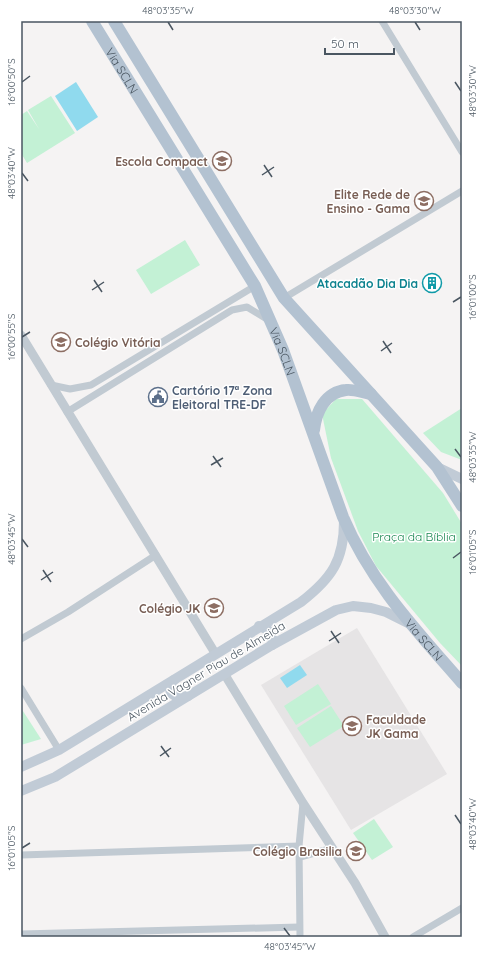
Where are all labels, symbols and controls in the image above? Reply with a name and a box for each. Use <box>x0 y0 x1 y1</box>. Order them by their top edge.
text: 48°03'35"W <box>142 4 194 17</box>
text: 48°03'30"W <box>389 4 441 17</box>
scale bar <box>325 30 394 56</box>
text: 50 m <box>331 36 359 51</box>
street label: Via SCLN <box>103 45 142 96</box>
text: 16°00'50"S <box>5 58 18 106</box>
text: 48°03'30"W <box>466 65 479 117</box>
text: 48°03'40"W <box>5 147 18 199</box>
school or university icon: Escola Compact <box>211 150 233 172</box>
place label: Escola Compact <box>115 154 208 169</box>
place label: Elite Rede de Ensino - Gama <box>327 187 410 216</box>
school or university icon: Elite Rede de Ensino - Gama <box>413 190 435 212</box>
building icon: Atacadão Dia Dia <box>421 272 443 294</box>
text: 16°01'00"S <box>466 274 479 320</box>
place label: Atacadão Dia Dia <box>317 276 418 291</box>
text: 16°00'55"S <box>5 313 18 360</box>
street label: Via SCLN <box>266 325 299 377</box>
school or university icon: Colégio Vitória <box>50 331 72 353</box>
place label: Colégio Vitória <box>75 335 160 350</box>
place label: Cartório 17ª Zona Eleitoral TRE-DF <box>172 383 272 412</box>
public building icon: Cartório 17ª Zona Eleitoral TRE-DF <box>147 386 169 408</box>
text: 48°03'35"W <box>466 431 479 483</box>
text: 48°03'45"W <box>5 513 18 565</box>
park label: Praça da Bíblia <box>372 529 456 544</box>
text: 16°01'05"S <box>466 529 479 574</box>
school or university icon: Colégio JK <box>203 597 225 619</box>
place label: Colégio JK <box>139 601 200 616</box>
street label: Via SCLN <box>402 615 446 664</box>
street label: Avenida Vagner Piau de Almeida <box>124 618 288 724</box>
place label: Faculdade JK Gama <box>366 712 426 741</box>
school or university icon: Faculdade JK Gama <box>341 715 363 737</box>
text: 48°03'40"W <box>466 798 479 850</box>
text: 16°01'05"S <box>5 825 18 870</box>
school or university icon: Colégio Brasilia <box>345 840 367 862</box>
place label: Colégio Brasilia <box>253 844 342 859</box>
text: 48°03'45"W <box>264 940 316 953</box>

